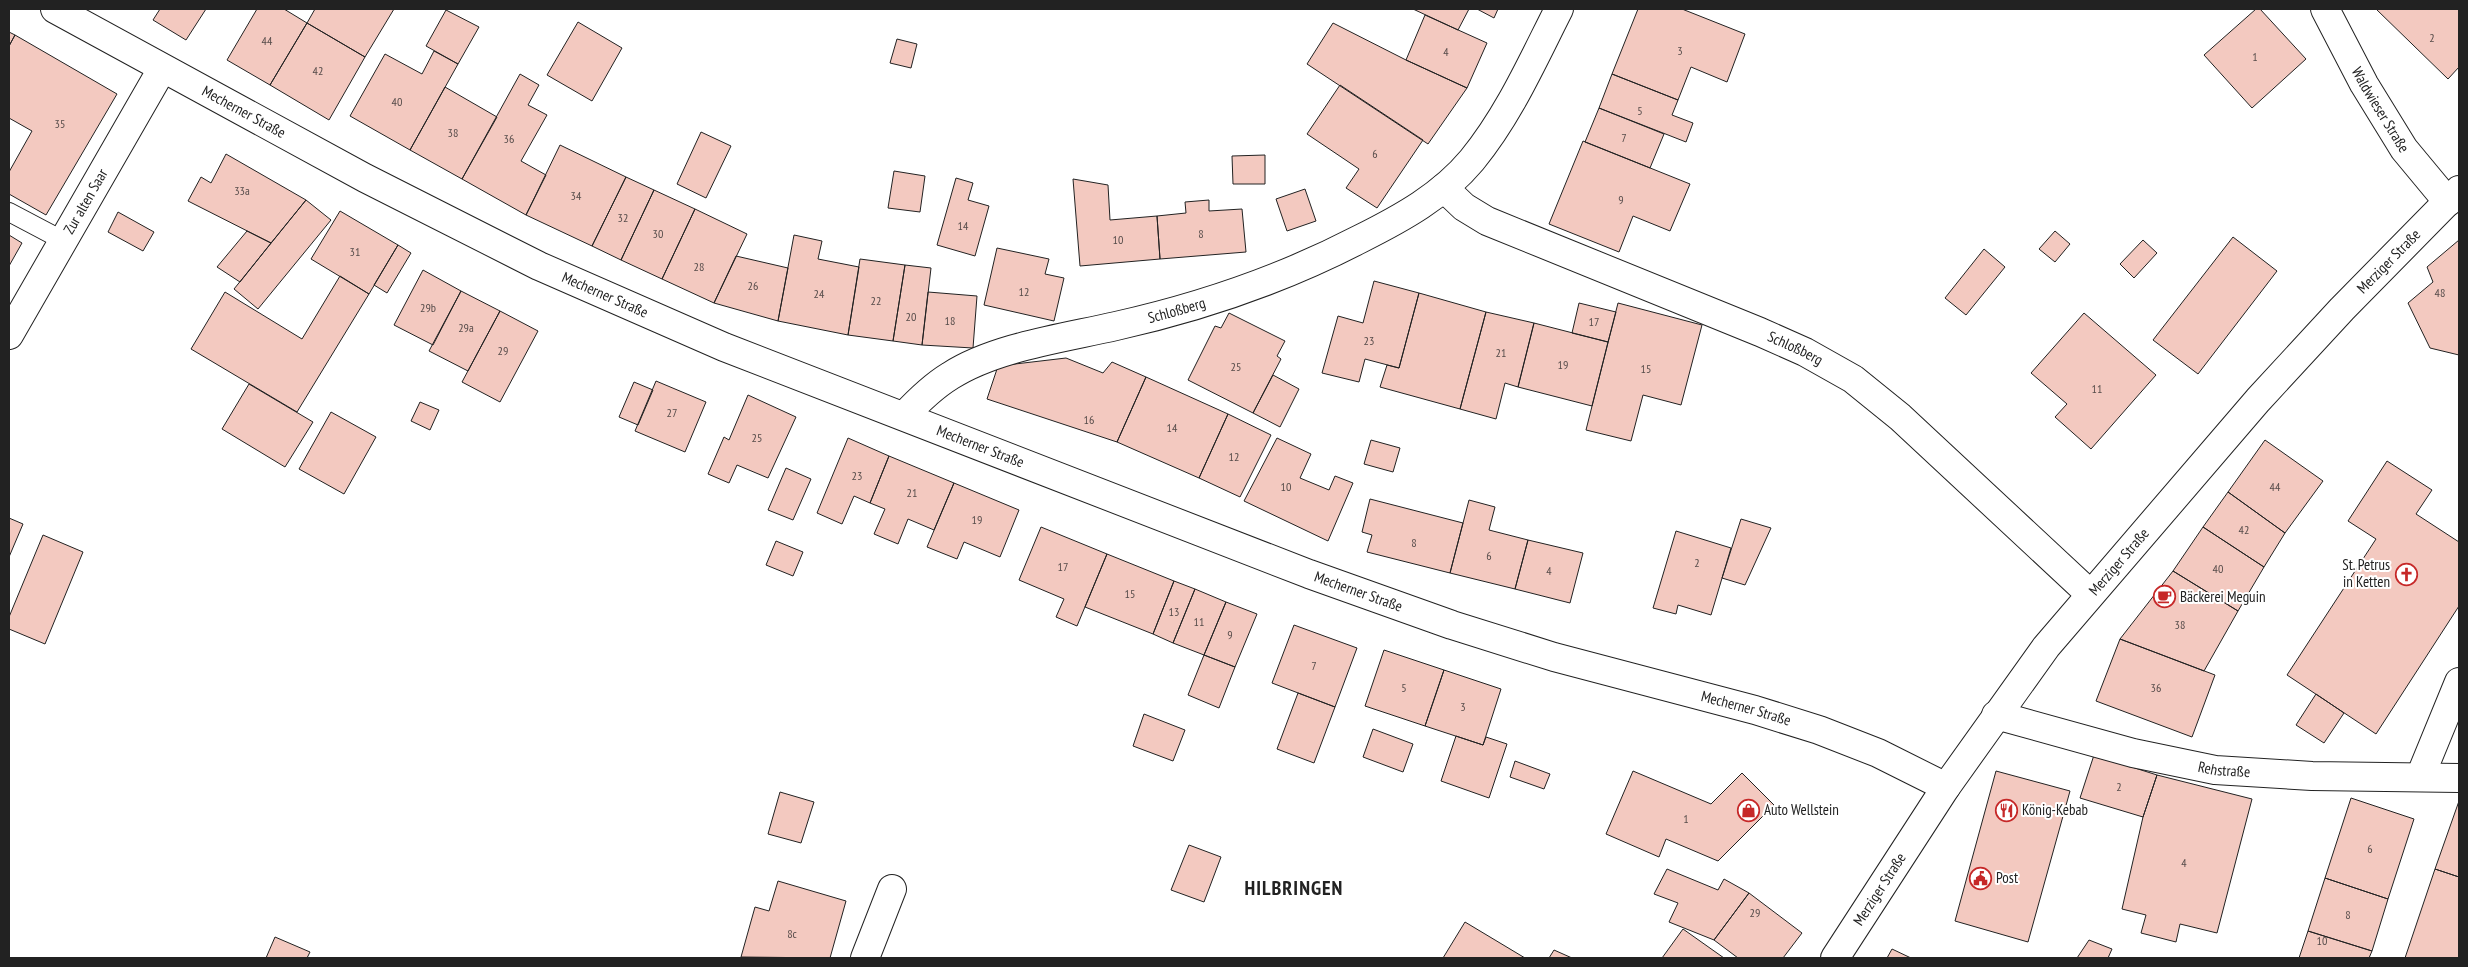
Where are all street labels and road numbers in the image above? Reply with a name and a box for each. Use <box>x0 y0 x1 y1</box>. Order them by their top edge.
street label: Waldwieser Straße <box>2348 63 2414 156</box>
street label: Mecherner Straße <box>199 81 289 142</box>
street label: Zur alten Saar <box>59 164 112 237</box>
street label: Merziger Straße <box>2353 225 2424 297</box>
street label: Mecherner Straße <box>559 267 651 322</box>
street label: Schloßberg <box>1146 293 1208 327</box>
street label: Schloßberg <box>1765 327 1827 369</box>
street label: Mecherner Straße <box>934 420 1027 472</box>
street label: Merziger Straße <box>2084 524 2153 599</box>
street label: Mecherner Straße <box>1312 567 1405 616</box>
street label: Mecherner Straße <box>1699 686 1793 730</box>
street label: Rehstraße <box>2196 757 2251 781</box>
street label: Merziger Straße <box>1849 849 1910 929</box>

